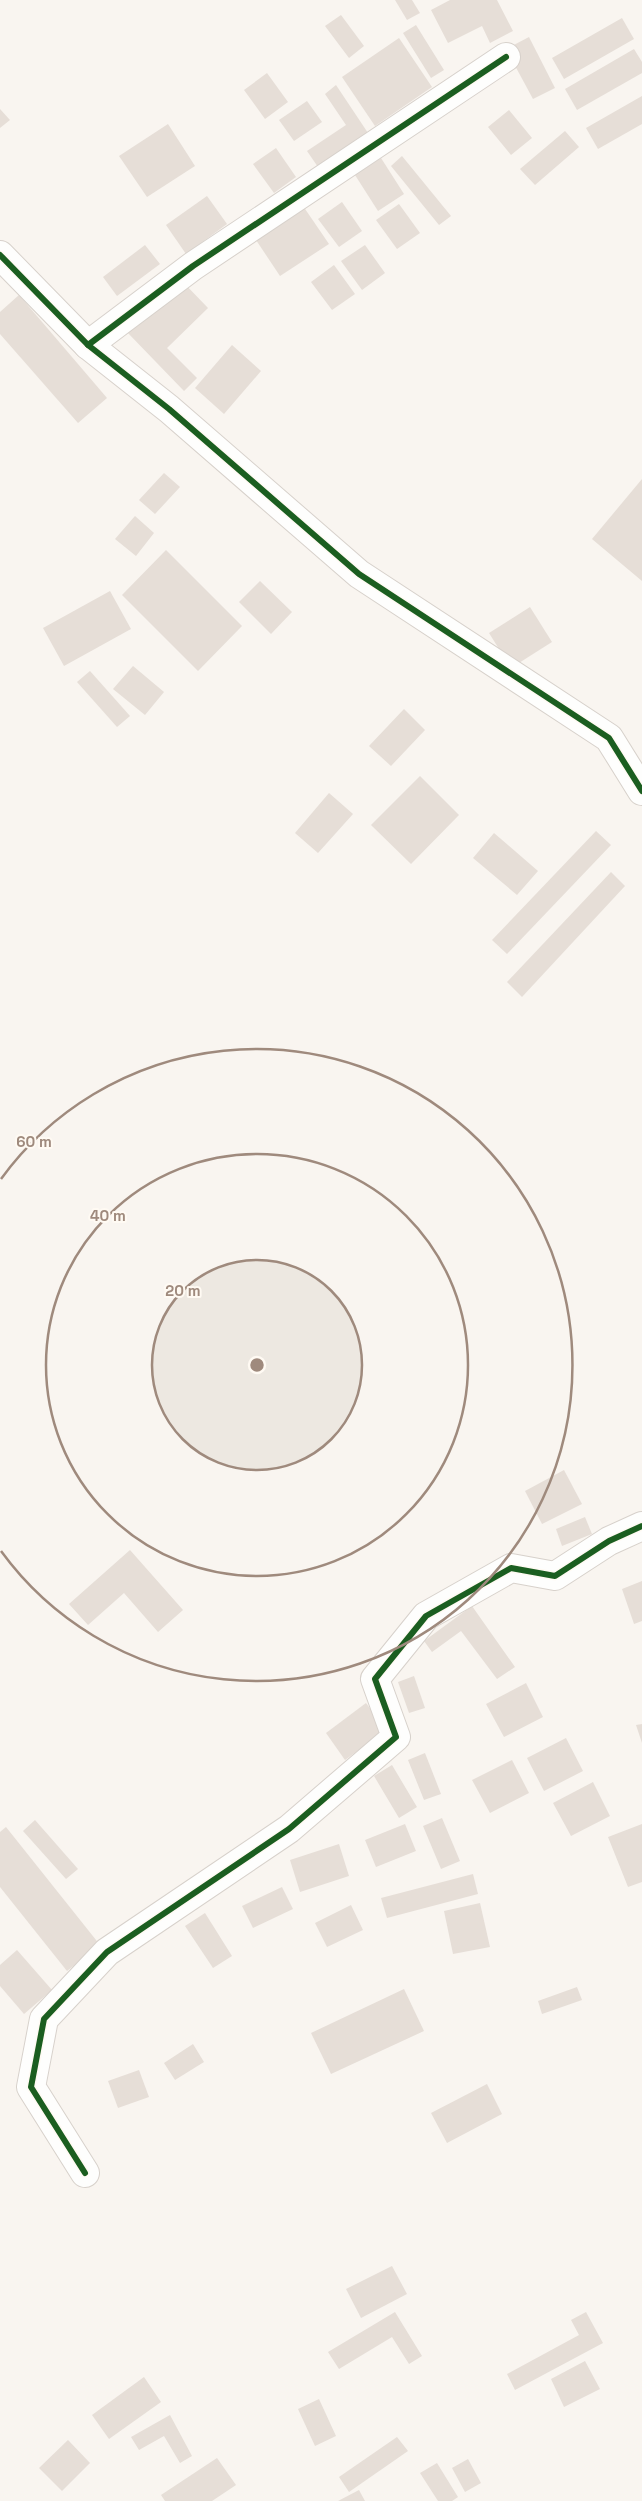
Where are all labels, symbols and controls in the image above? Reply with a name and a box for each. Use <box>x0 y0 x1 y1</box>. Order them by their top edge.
text: 60 m <box>16 1132 52 1151</box>
text: 40 m <box>90 1206 126 1225</box>
text: 20 m <box>165 1281 201 1300</box>
centre of rings <box>248 1356 266 1374</box>

